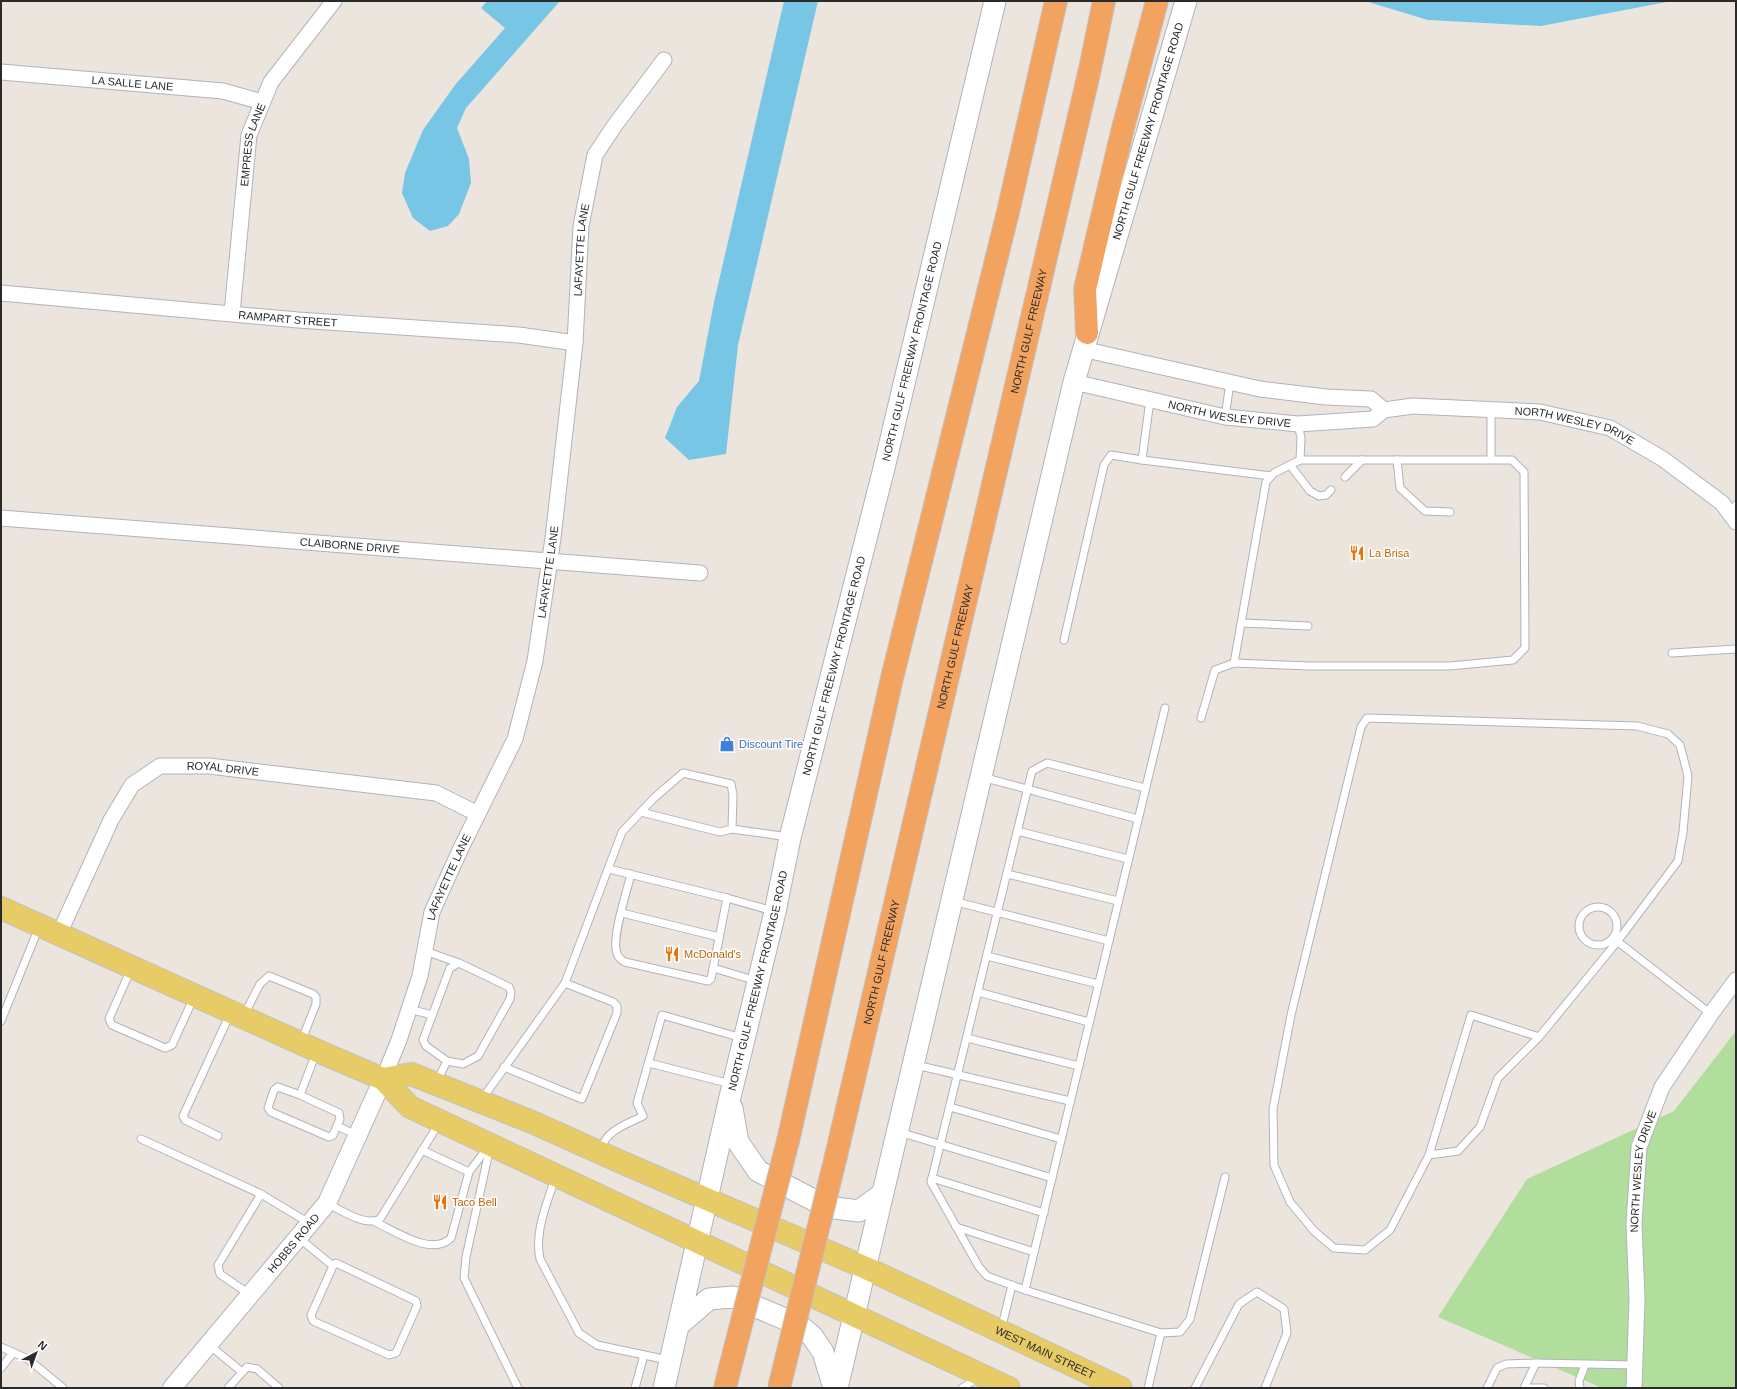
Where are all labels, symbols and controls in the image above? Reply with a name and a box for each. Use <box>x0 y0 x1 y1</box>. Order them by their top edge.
street label: NORTH GULF FREEWAY FRONTAGE ROAD <box>1110 21 1185 241</box>
street label: LA SALLE LANE <box>91 74 174 93</box>
street label: EMPRESS LANE <box>238 101 268 187</box>
street label: LAFAYETTE LANE <box>571 202 591 297</box>
street label: NORTH GULF FREEWAY FRONTAGE ROAD <box>880 240 944 463</box>
street label: NORTH GULF FREEWAY <box>1008 267 1049 395</box>
street label: RAMPART STREET <box>238 309 338 329</box>
street label: NORTH WESLEY DRIVE <box>1167 398 1291 429</box>
street label: NORTH WESLEY DRIVE <box>1514 405 1637 447</box>
street label: LAFAYETTE LANE <box>535 525 560 619</box>
street label: CLAIBORNE DRIVE <box>299 536 400 555</box>
restaurant icon: La Brisa <box>1348 544 1366 562</box>
place label: La Brisa <box>1369 547 1410 559</box>
street label: NORTH GULF FREEWAY FRONTAGE ROAD <box>800 555 867 777</box>
street label: NORTH GULF FREEWAY <box>935 583 976 710</box>
shop icon: Discount Tire <box>718 735 736 753</box>
place label: Discount Tire <box>739 738 803 750</box>
street label: ROYAL DRIVE <box>187 760 260 778</box>
street label: LAFAYETTE LANE <box>425 832 473 921</box>
street label: NORTH GULF FREEWAY FRONTAGE ROAD <box>726 869 789 1092</box>
street label: NORTH GULF FREEWAY <box>861 898 902 1026</box>
restaurant icon: McDonald's <box>663 945 681 963</box>
place label: McDonald's <box>684 948 742 960</box>
street label: NORTH WESLEY DRIVE <box>1628 1108 1659 1233</box>
restaurant icon: Taco Bell <box>431 1193 449 1211</box>
place label: Taco Bell <box>452 1196 497 1208</box>
street label: HOBBS ROAD <box>265 1211 322 1275</box>
street label: WEST MAIN STREET <box>993 1324 1097 1381</box>
north arrow <box>16 1333 56 1373</box>
text: N <box>36 1338 50 1353</box>

